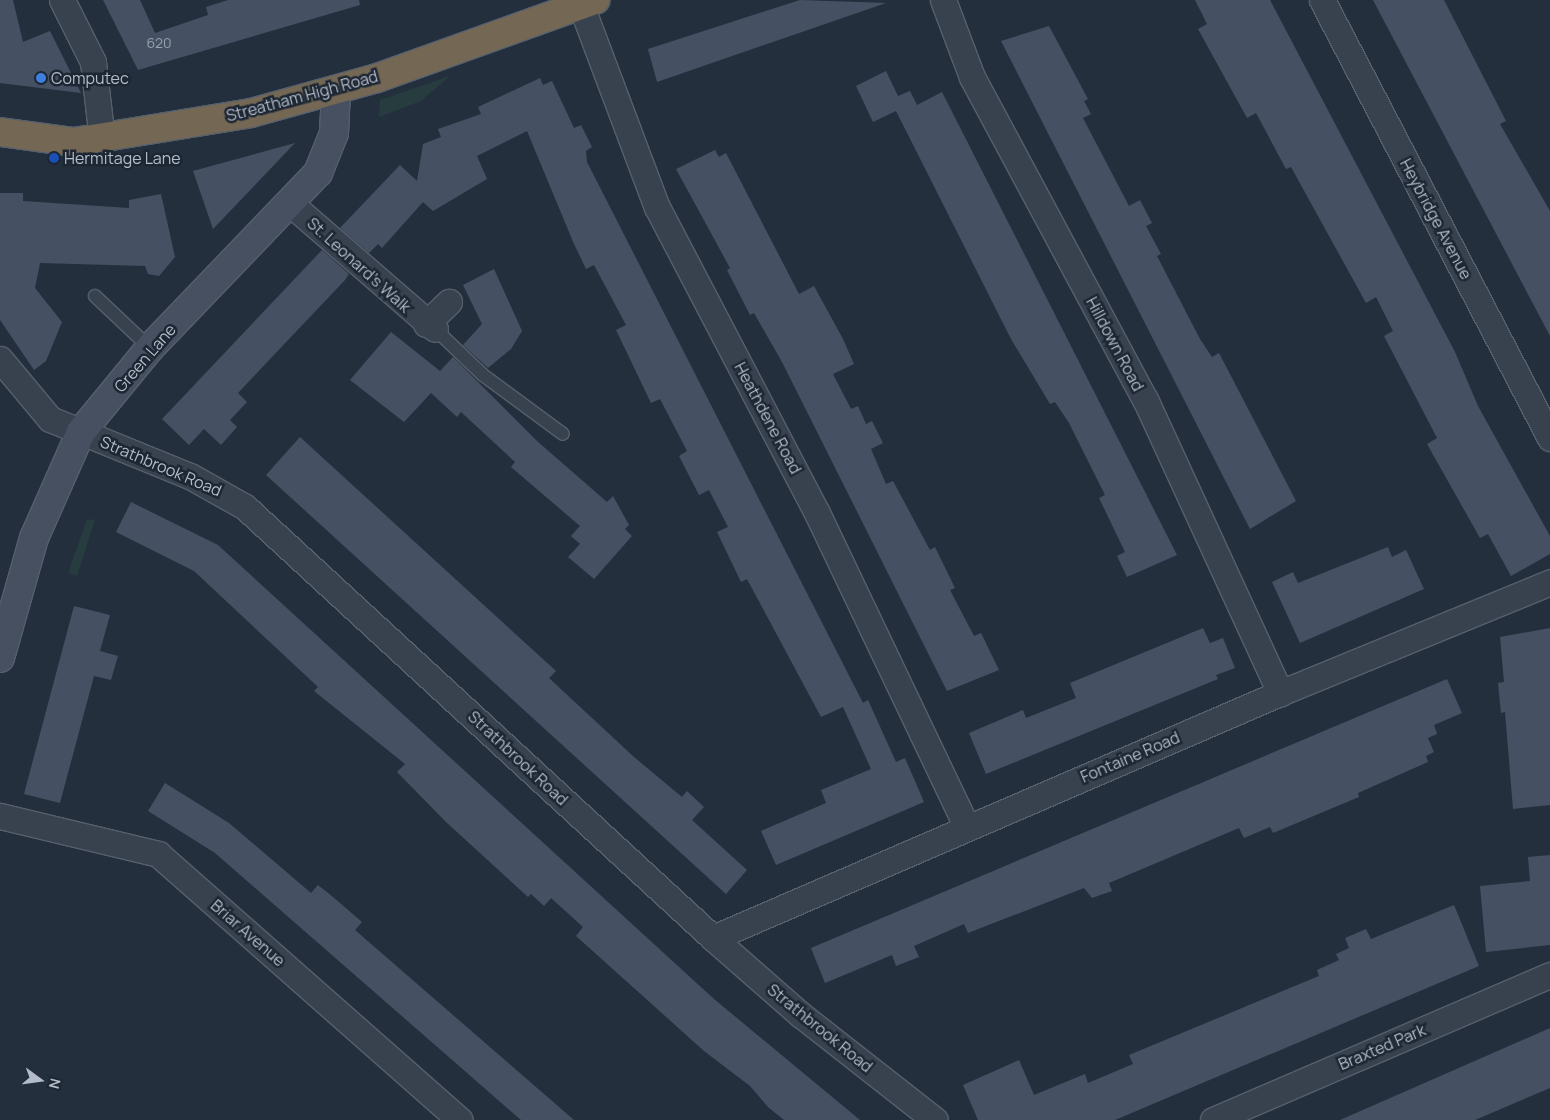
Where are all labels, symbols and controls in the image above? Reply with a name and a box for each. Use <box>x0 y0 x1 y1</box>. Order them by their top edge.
house number: 620 <box>146 35 172 51</box>
street label: Streatham High Road <box>224 66 380 126</box>
place label: Computec <box>51 68 129 88</box>
marker: Computec <box>35 72 47 84</box>
place label: Hermitage Lane <box>64 148 181 168</box>
marker: Hermitage Lane <box>48 152 60 164</box>
street label: Heybridge Avenue <box>1396 155 1476 283</box>
street label: St. Leonard's Walk <box>303 214 415 316</box>
street label: Hilldown Road <box>1082 294 1148 394</box>
street label: Green Lane <box>110 320 180 396</box>
street label: Heathdene Road <box>731 359 805 477</box>
street label: Strathbrook Road <box>98 432 224 500</box>
street label: Strathbrook Road <box>464 707 572 809</box>
street label: Fontaine Road <box>1078 728 1182 786</box>
street label: Briar Avenue <box>207 896 289 970</box>
street label: Strathbrook Road <box>764 980 876 1076</box>
street label: Braxted Park <box>1336 1020 1428 1074</box>
north arrow <box>15 1055 65 1105</box>
text: N <box>45 1077 65 1091</box>

